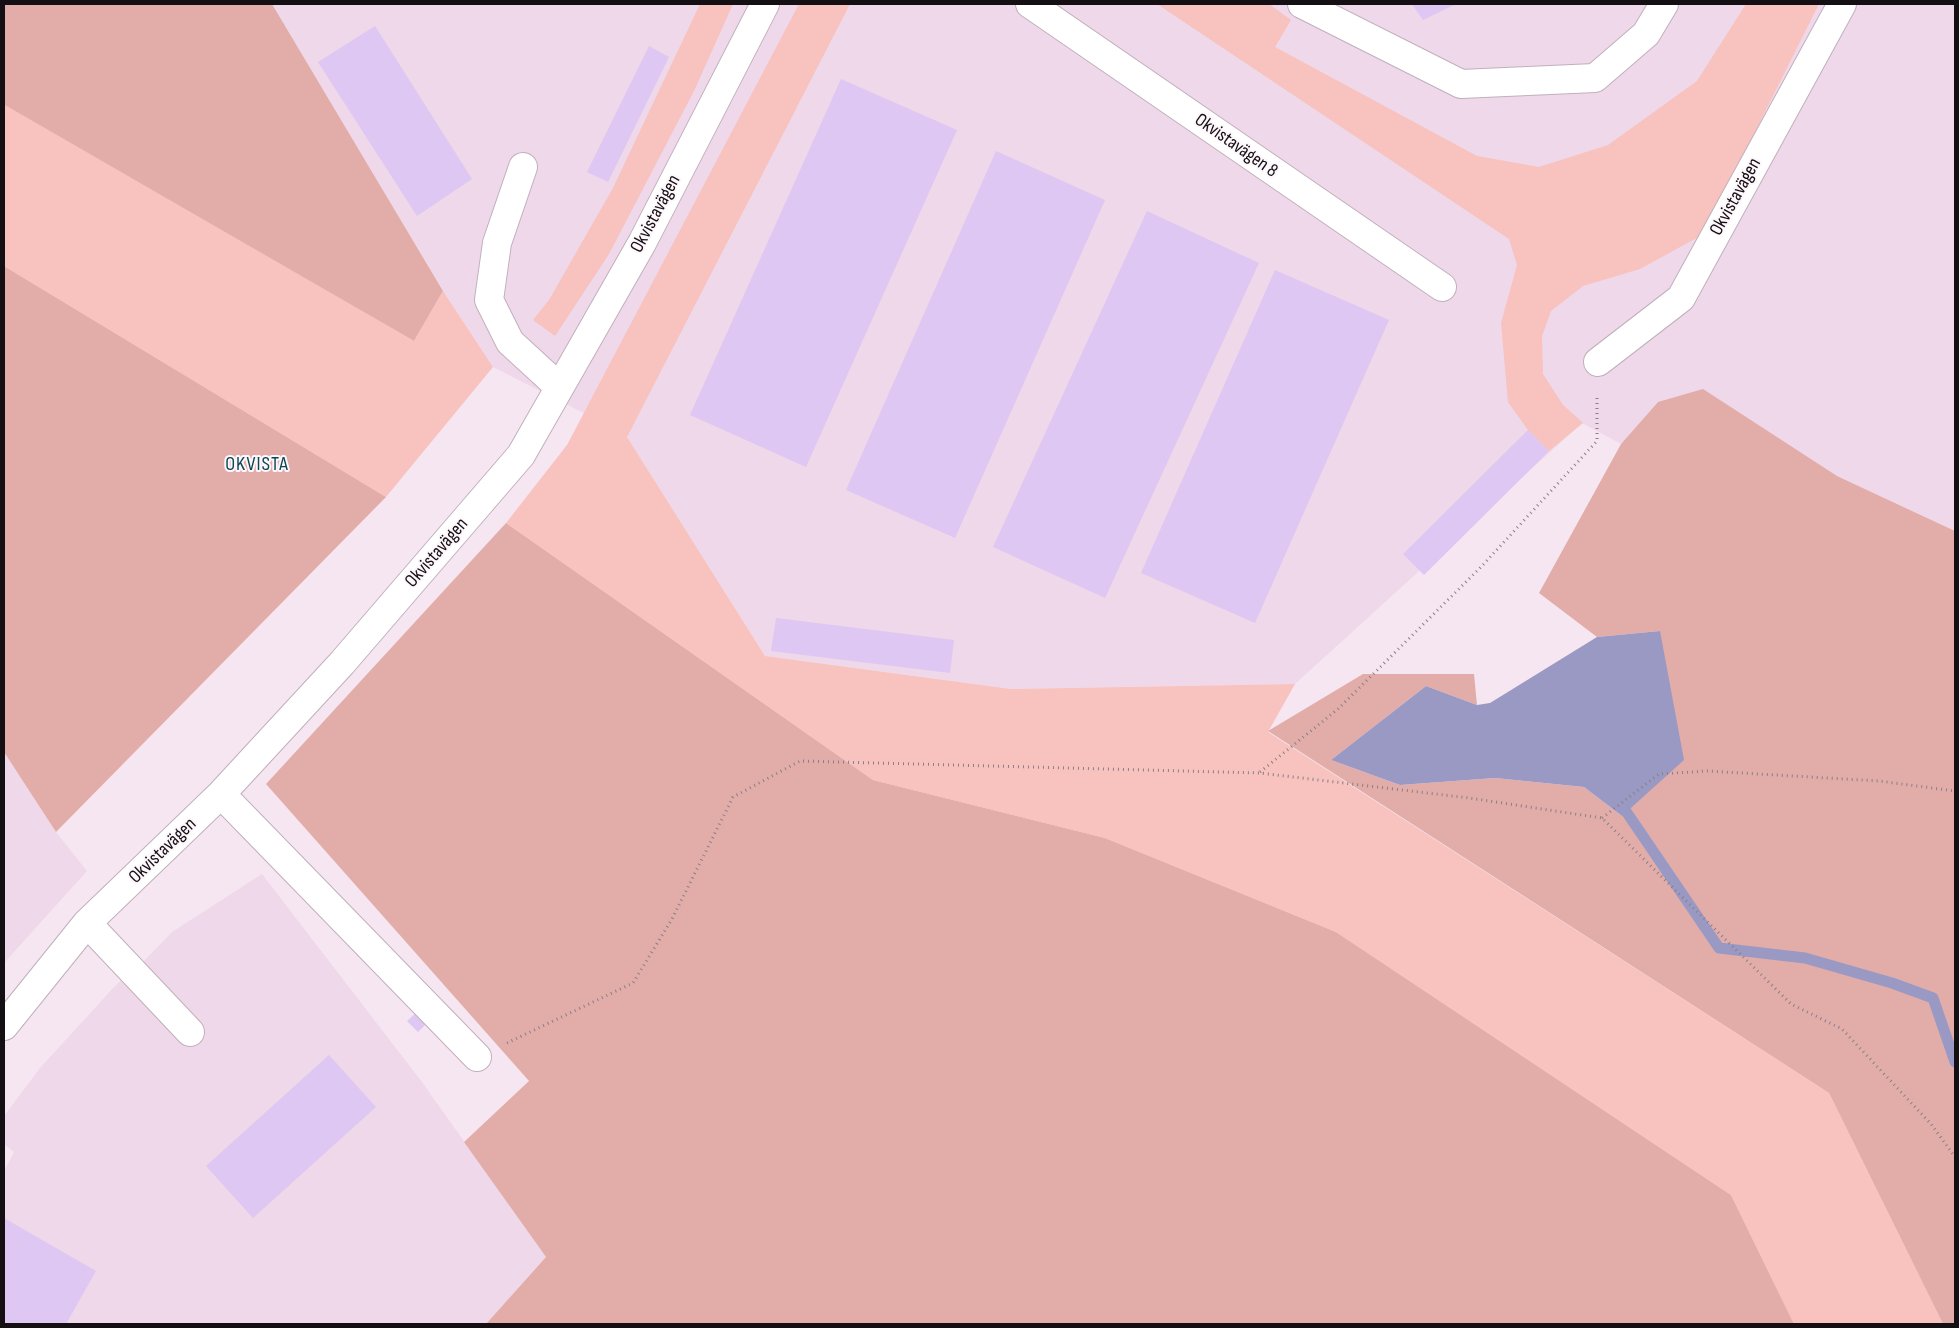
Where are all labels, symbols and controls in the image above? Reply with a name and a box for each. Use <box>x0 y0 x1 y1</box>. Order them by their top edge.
street label: Okvistavägen 8 <box>1190 109 1282 183</box>
street label: Okvistavägen <box>1705 154 1767 240</box>
street label: Okvistavägen <box>626 171 686 257</box>
district label: OKVISTA <box>224 453 290 477</box>
street label: Okvistavägen <box>401 513 473 593</box>
street label: Okvistavägen <box>125 813 201 889</box>

